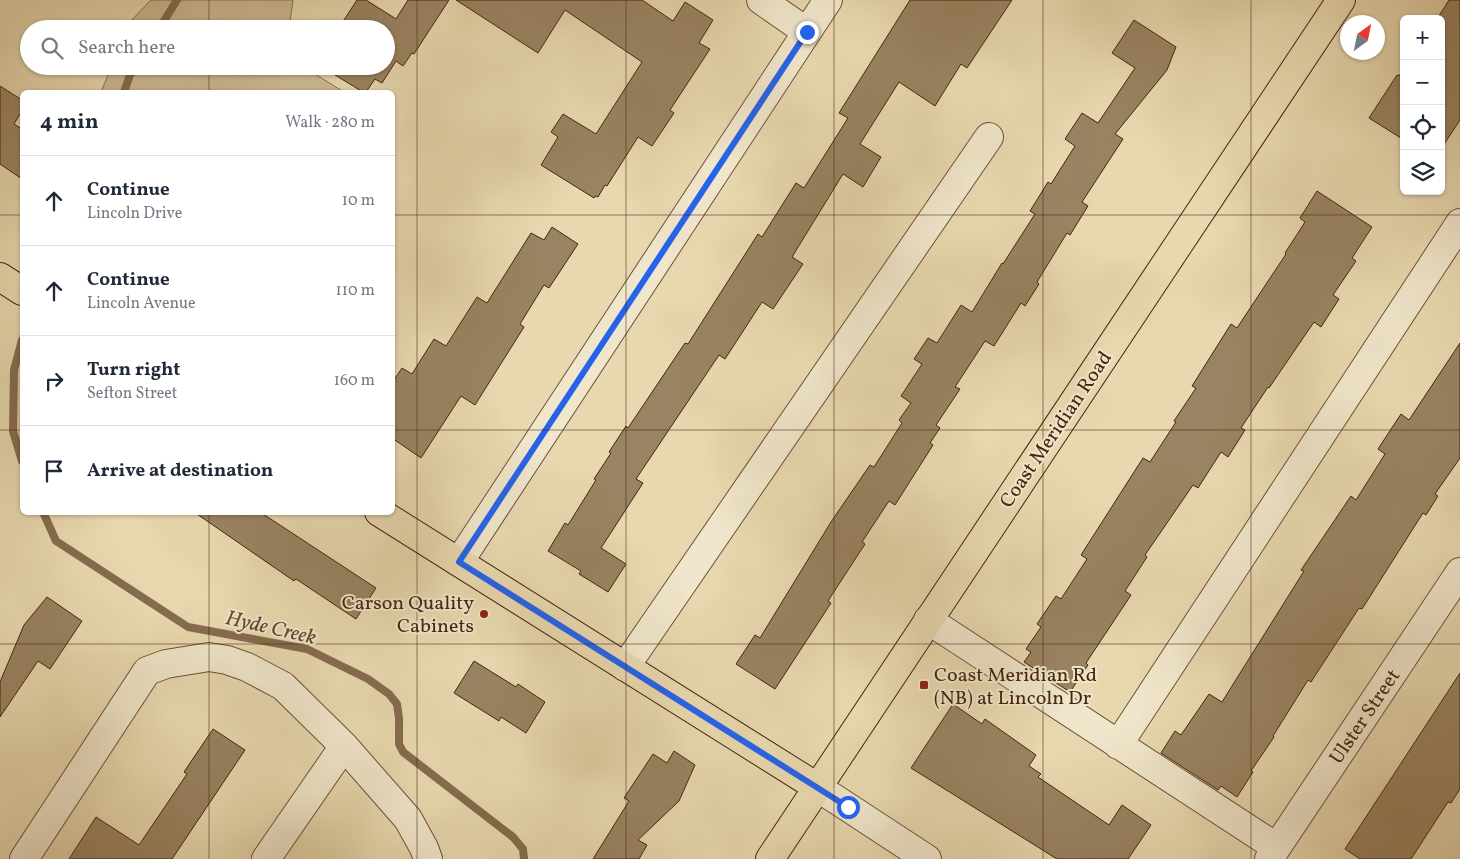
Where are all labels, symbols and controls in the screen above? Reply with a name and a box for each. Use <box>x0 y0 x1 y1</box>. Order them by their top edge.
north arrow <box>1340 15 1385 60</box>
map controls <box>1400 15 1445 195</box>
button: + <box>1400 15 1445 60</box>
search box <box>20 20 395 75</box>
route end <box>796 21 819 44</box>
icon: search <box>38 34 66 62</box>
text: Search here <box>78 35 175 61</box>
button: − <box>1400 60 1445 105</box>
button: locate <box>1400 105 1445 150</box>
text: 4 min <box>40 108 99 137</box>
text: Walk · 280 m <box>285 112 375 134</box>
button: layers <box>1400 150 1445 195</box>
text: Continue <box>87 177 170 203</box>
icon: ahead <box>40 187 68 215</box>
text: 10 m <box>342 190 375 212</box>
text: Lincoln Drive <box>87 203 182 225</box>
text: Continue <box>87 267 170 293</box>
icon: ahead <box>40 277 68 305</box>
text: 110 m <box>336 280 375 302</box>
text: Lincoln Avenue <box>87 293 196 315</box>
street label: Coast Meridian Road <box>994 346 1120 514</box>
text: Turn right <box>87 357 180 383</box>
icon: right <box>40 367 68 395</box>
text: 160 m <box>334 370 375 392</box>
text: Sefton Street <box>87 383 177 405</box>
icon: arrive <box>40 457 68 485</box>
text: Arrive at destination <box>87 458 273 484</box>
place label: Carson Quality Cabinets <box>342 590 474 641</box>
water label: Hyde Creek <box>222 604 319 653</box>
marker: Carson Quality Cabinets <box>478 608 490 620</box>
place label: Coast Meridian Rd (NB) at Lincoln Dr <box>934 662 1097 713</box>
street label: Ulster Street <box>1324 664 1408 770</box>
marker: Coast Meridian Rd (NB) at Lincoln Dr <box>918 679 930 691</box>
route start <box>837 796 860 819</box>

